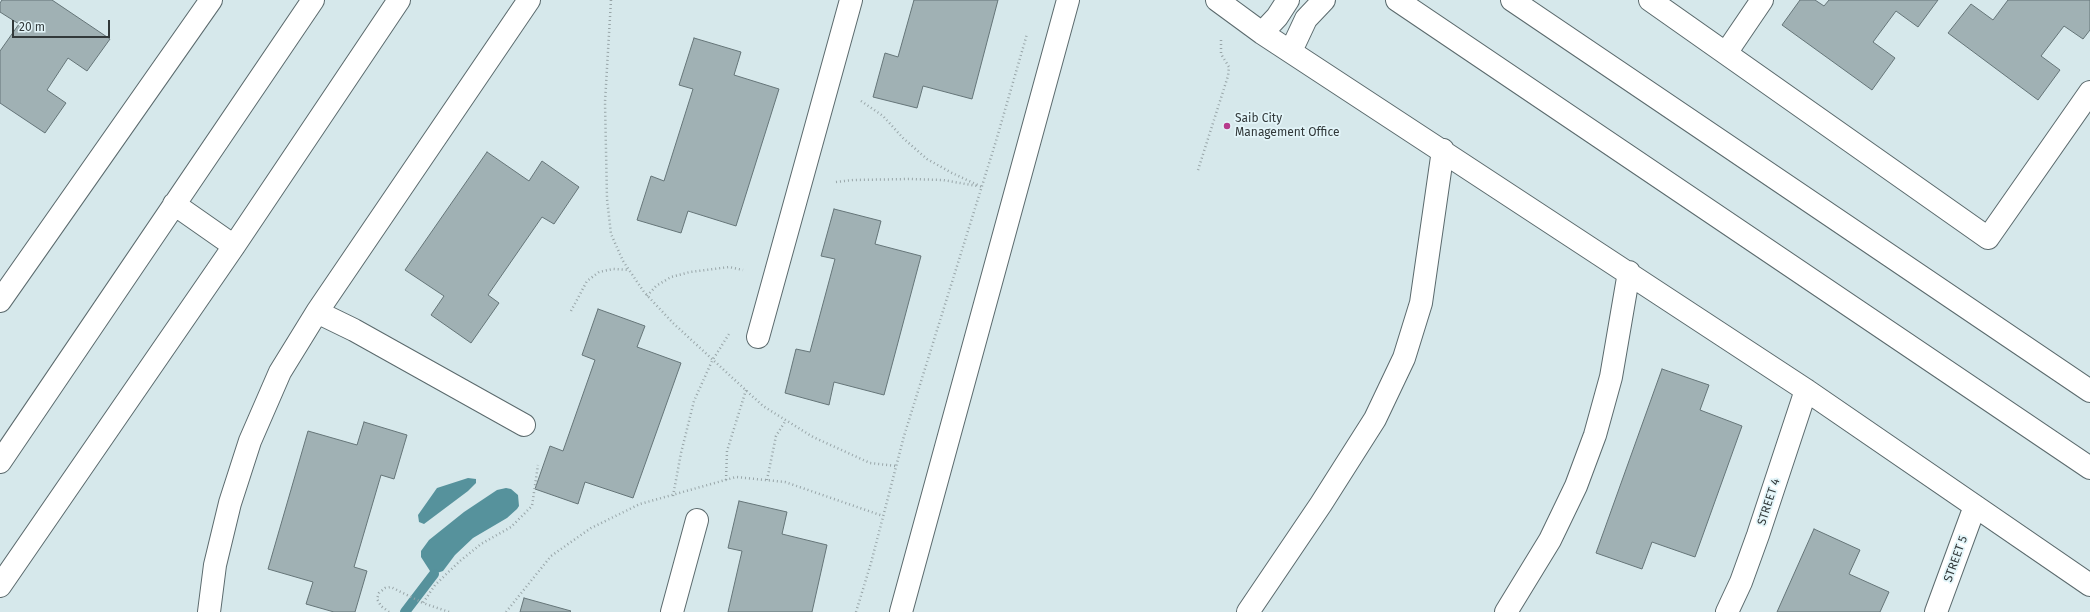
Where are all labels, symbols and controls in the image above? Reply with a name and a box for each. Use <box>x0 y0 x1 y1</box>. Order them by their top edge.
scale bar <box>14 12 112 38</box>
text: 20 m <box>19 20 45 34</box>
place label: Saib City Management Office <box>1235 112 1340 140</box>
marker: Saib City Management Office <box>1222 121 1232 131</box>
street label: STREET 4 <box>1755 477 1783 527</box>
street label: STREET 5 <box>1941 534 1971 584</box>

